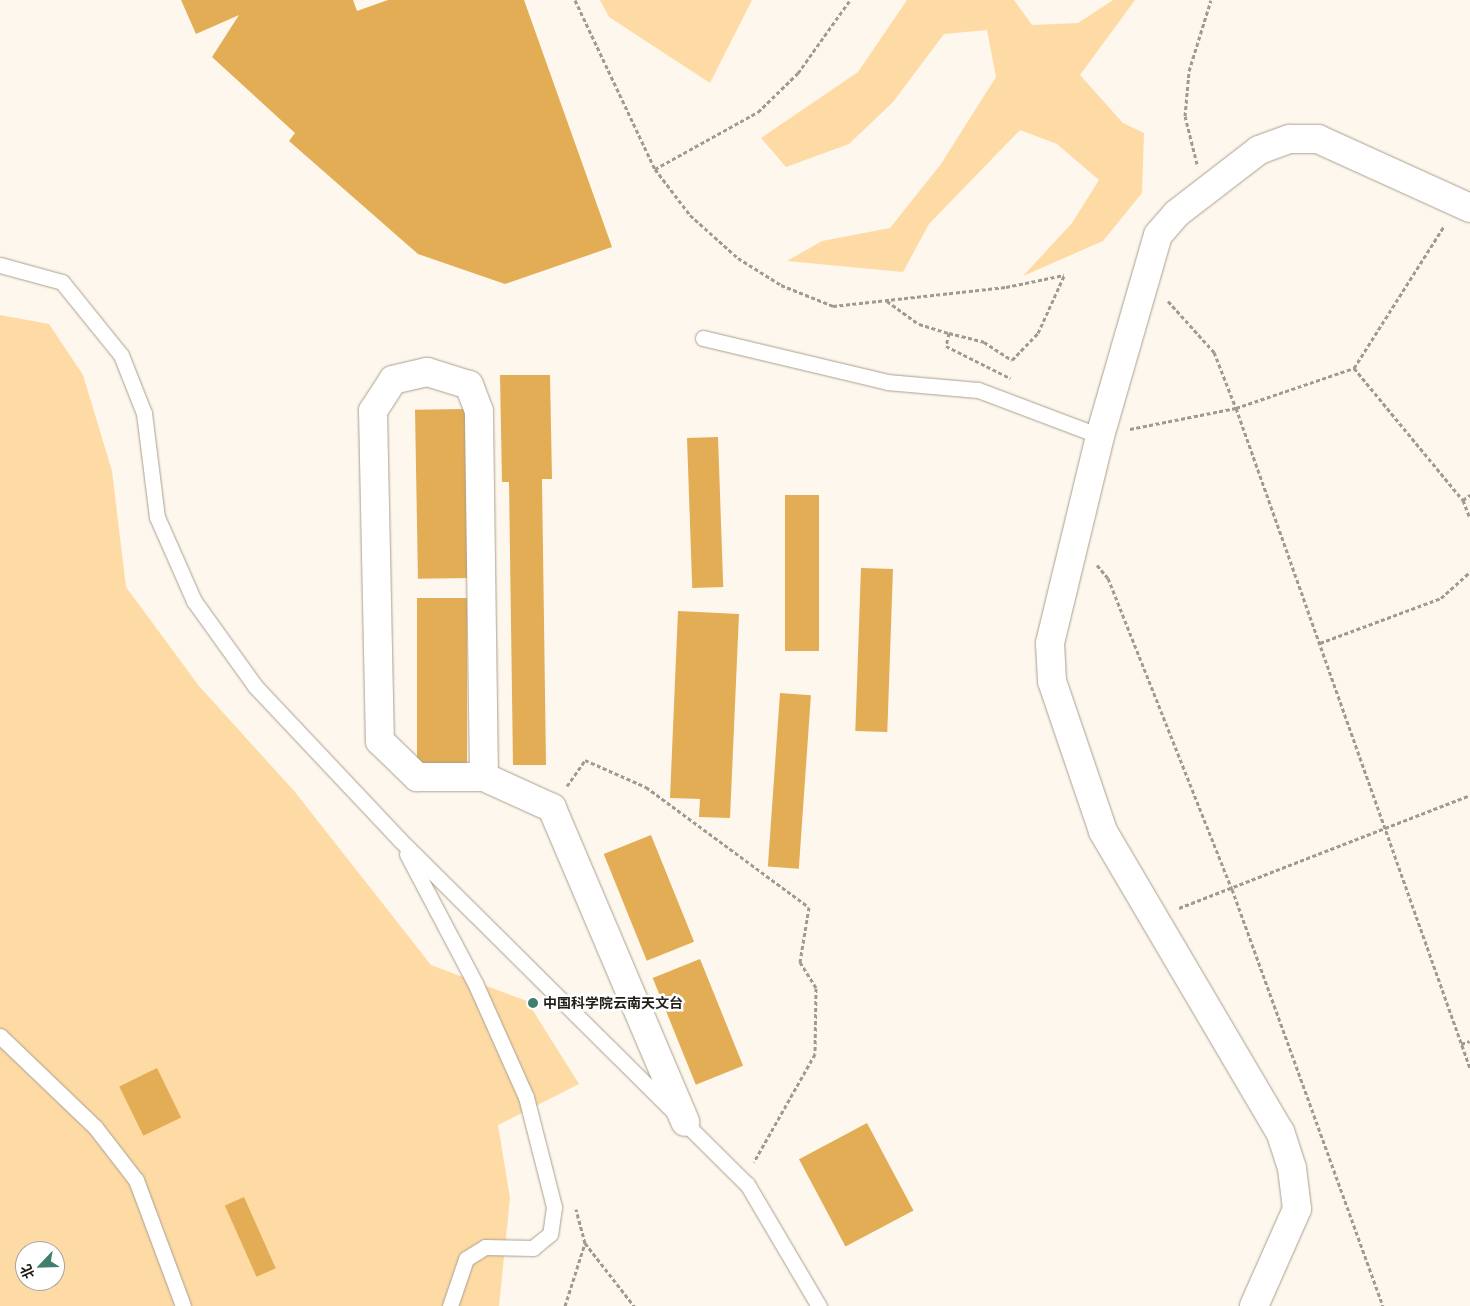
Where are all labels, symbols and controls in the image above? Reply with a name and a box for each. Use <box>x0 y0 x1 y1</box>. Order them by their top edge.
place label: 中国科学院云南天文台 <box>543 995 683 1011</box>
marker: 中国科学院云南天文台 <box>527 997 539 1009</box>
north arrow <box>15 1241 65 1291</box>
text: 北 <box>16 1262 38 1282</box>

